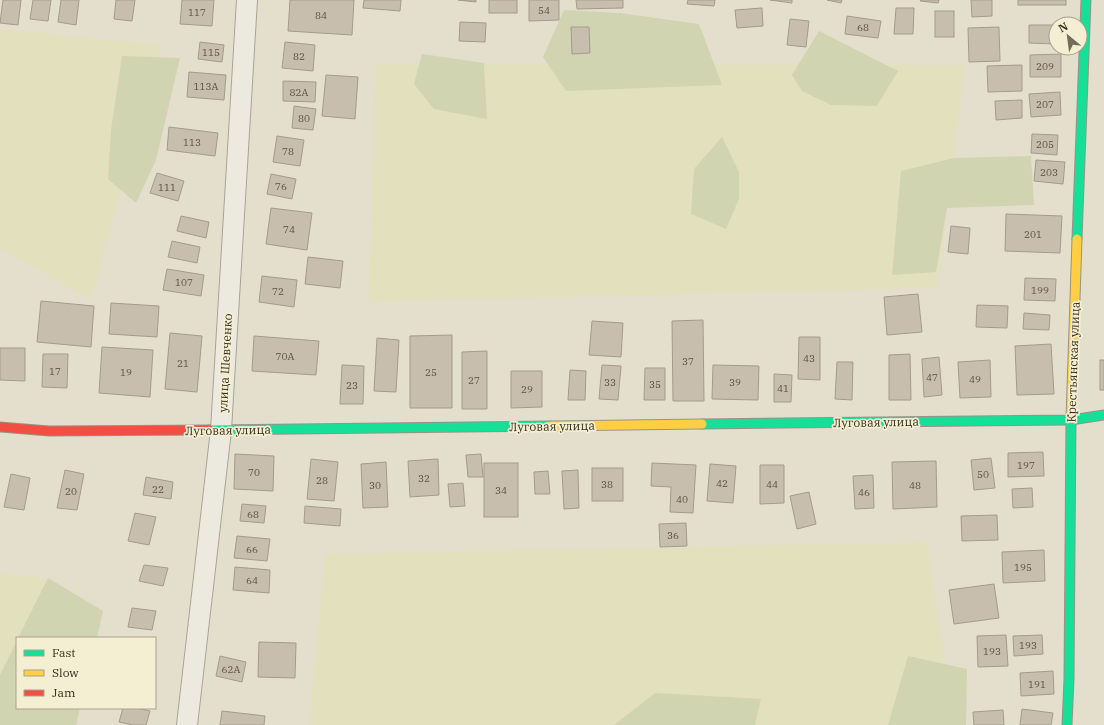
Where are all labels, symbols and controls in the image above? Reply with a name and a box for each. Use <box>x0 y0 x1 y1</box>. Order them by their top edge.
house number: 54 <box>538 4 550 17</box>
house number: 117 <box>188 6 206 19</box>
house number: 84 <box>315 9 327 22</box>
north arrow <box>1048 16 1088 56</box>
text: N <box>1056 19 1071 35</box>
house number: 68 <box>857 21 869 34</box>
house number: 115 <box>202 46 220 59</box>
house number: 82 <box>293 50 305 63</box>
house number: 209 <box>1036 60 1054 73</box>
house number: 113А <box>194 80 219 93</box>
house number: 82А <box>290 86 309 99</box>
house number: 207 <box>1036 98 1054 111</box>
house number: 80 <box>298 112 310 125</box>
house number: 113 <box>183 136 201 149</box>
house number: 205 <box>1036 138 1054 151</box>
house number: 78 <box>282 145 294 158</box>
house number: 203 <box>1040 166 1058 179</box>
house number: 76 <box>275 180 287 193</box>
house number: 111 <box>158 181 176 194</box>
house number: 74 <box>283 223 295 236</box>
house number: 201 <box>1024 228 1042 241</box>
house number: 107 <box>175 276 193 289</box>
house number: 199 <box>1031 284 1049 297</box>
house number: 72 <box>272 285 284 298</box>
street label: Крестьянская улица <box>1063 301 1083 423</box>
street label: улица Шевченко <box>215 313 235 413</box>
house number: 70А <box>276 350 295 363</box>
house number: 43 <box>803 352 815 365</box>
house number: 37 <box>682 355 694 368</box>
house number: 21 <box>177 357 189 370</box>
house number: 17 <box>49 365 61 378</box>
house number: 19 <box>120 366 132 379</box>
house number: 25 <box>425 366 437 379</box>
house number: 47 <box>926 371 938 384</box>
house number: 49 <box>969 373 981 386</box>
house number: 27 <box>468 374 480 387</box>
house number: 33 <box>604 376 616 389</box>
house number: 39 <box>729 376 741 389</box>
house number: 35 <box>649 378 661 391</box>
house number: 23 <box>346 379 358 392</box>
house number: 41 <box>777 382 789 395</box>
house number: 29 <box>521 383 533 396</box>
street label: Луговая улица <box>833 414 919 430</box>
street label: Луговая улица <box>509 418 595 434</box>
street label: Луговая улица <box>185 422 271 438</box>
house number: 197 <box>1017 459 1035 472</box>
house number: 70 <box>248 466 260 479</box>
house number: 50 <box>977 468 989 481</box>
house number: 32 <box>418 472 430 485</box>
house number: 28 <box>316 474 328 487</box>
house number: 42 <box>716 477 728 490</box>
house number: 38 <box>601 478 613 491</box>
house number: 44 <box>766 478 778 491</box>
house number: 30 <box>369 479 381 492</box>
house number: 48 <box>909 479 921 492</box>
house number: 22 <box>152 483 164 496</box>
house number: 34 <box>495 484 507 497</box>
house number: 20 <box>65 485 77 498</box>
house number: 46 <box>858 486 870 499</box>
house number: 40 <box>676 493 688 506</box>
house number: 68 <box>247 508 259 521</box>
house number: 36 <box>667 529 679 542</box>
house number: 66 <box>246 543 258 556</box>
house number: 195 <box>1014 561 1032 574</box>
house number: 64 <box>246 574 258 587</box>
legend <box>16 637 156 709</box>
house number: 193 <box>1019 639 1037 652</box>
text: Fast <box>52 645 76 660</box>
house number: 193 <box>983 645 1001 658</box>
house number: 62А <box>222 663 241 676</box>
text: Slow <box>52 665 79 680</box>
house number: 191 <box>1028 678 1046 691</box>
text: Jam <box>52 685 76 700</box>

